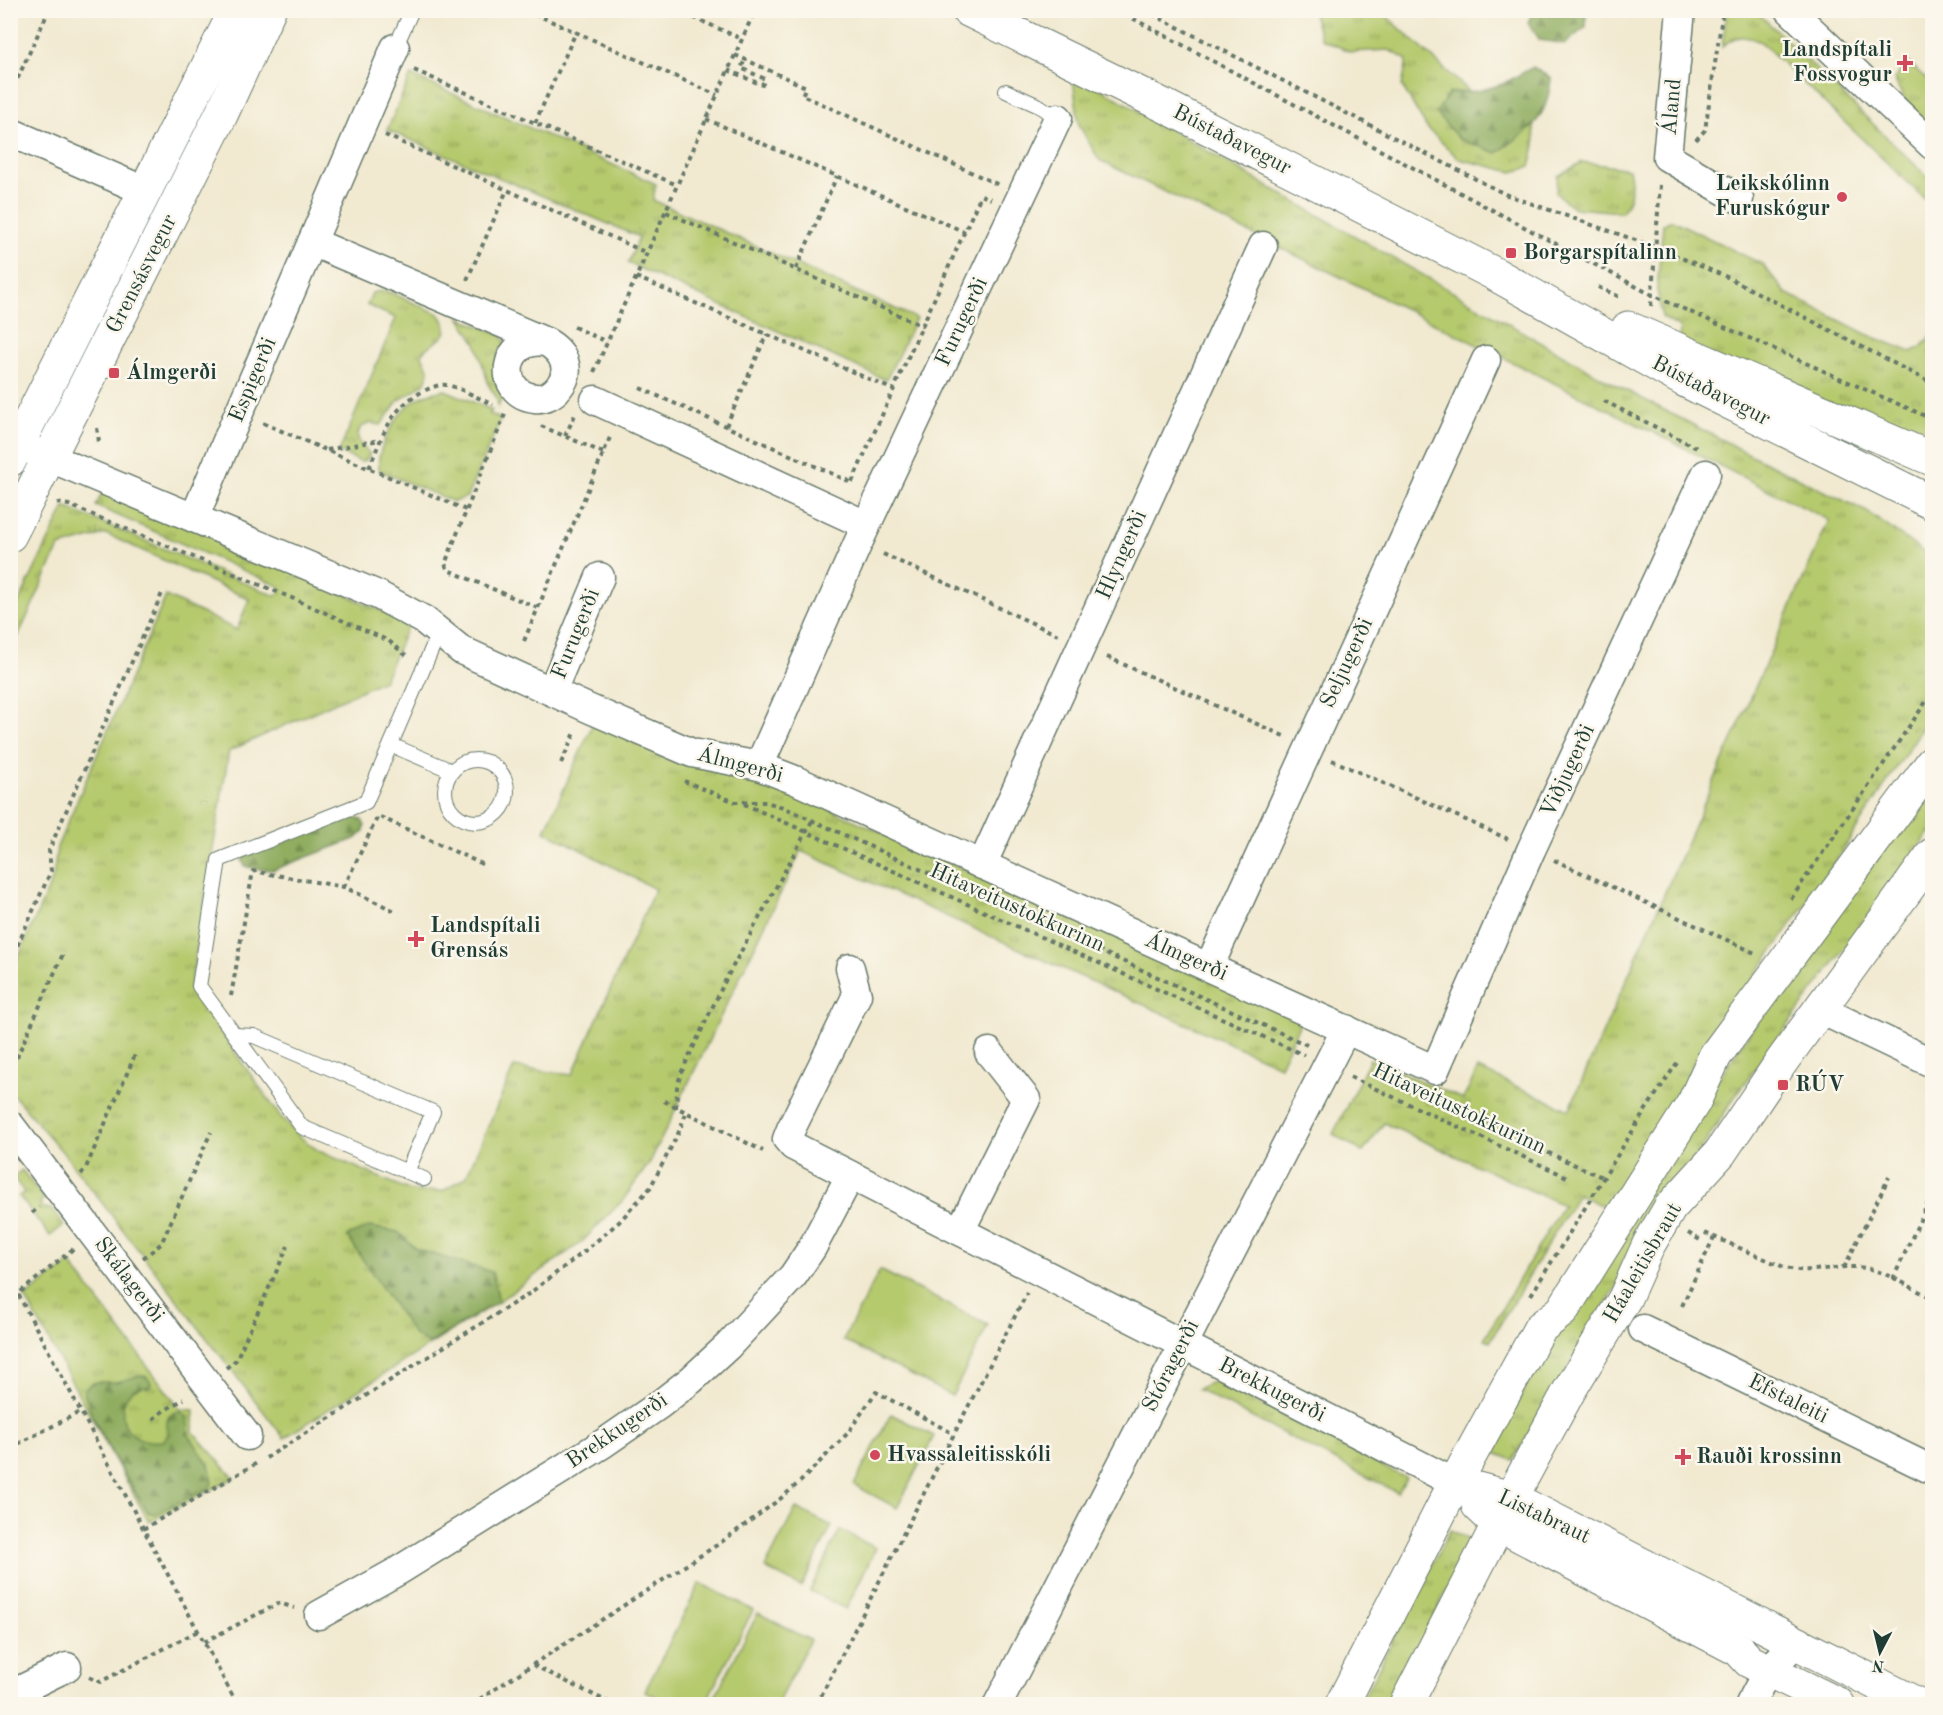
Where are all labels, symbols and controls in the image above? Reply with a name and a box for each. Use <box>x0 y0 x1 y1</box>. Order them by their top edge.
place label: Landspítali Fossvogur <box>1782 39 1892 86</box>
marker: Landspítali Fossvogur <box>1896 54 1914 72</box>
street label: Áland <box>1656 77 1685 136</box>
street label: Bústaðavegur <box>1169 101 1295 179</box>
place label: Leikskólinn Furuskógur <box>1715 173 1830 220</box>
marker: Leikskólinn Furuskógur <box>1835 190 1849 204</box>
street label: Grensásvegur <box>103 211 181 337</box>
place label: Borgarspítalinn <box>1523 242 1677 264</box>
marker: Borgarspítalinn <box>1504 246 1518 260</box>
street label: Furugerði <box>932 274 992 370</box>
street label: Espigerði <box>225 334 281 426</box>
street label: Bústaðavegur <box>1648 352 1774 430</box>
place label: Álmgerði <box>126 357 217 384</box>
marker: Álmgerði <box>107 366 121 380</box>
street label: Hlyngerði <box>1093 507 1151 603</box>
street label: Furugerði <box>548 586 604 682</box>
street label: Seljugerði <box>1317 615 1377 711</box>
street label: Viðjugerði <box>1537 721 1599 821</box>
street label: Álmgerði <box>695 740 786 787</box>
street label: Hitaveitustokkurinn <box>926 860 1108 956</box>
place label: Landspítali Grensás <box>430 915 540 962</box>
street label: Álmgerði <box>1141 926 1232 985</box>
marker: Landspítali Grensás <box>407 930 425 948</box>
street label: Hitaveitustokkurinn <box>1369 1059 1549 1159</box>
place label: RÚV <box>1795 1069 1844 1096</box>
marker: RÚV <box>1776 1078 1790 1092</box>
street label: Háaleitisbraut <box>1600 1199 1686 1327</box>
street label: Skálagerði <box>90 1233 168 1327</box>
street label: Stóragerði <box>1138 1316 1204 1416</box>
street label: Brekkugerði <box>1215 1354 1329 1426</box>
street label: Efstaleiti <box>1744 1370 1832 1428</box>
street label: Brekkugerði <box>562 1389 672 1473</box>
place label: Hvassaleitisskóli <box>887 1444 1051 1466</box>
place label: Rauði krossinn <box>1696 1446 1842 1468</box>
marker: Hvassaleitisskóli <box>868 1448 882 1462</box>
marker: Rauði krossinn <box>1674 1448 1692 1466</box>
street label: Listabraut <box>1494 1486 1594 1548</box>
north arrow <box>1850 1622 1910 1682</box>
text: N <box>1871 1656 1885 1674</box>

